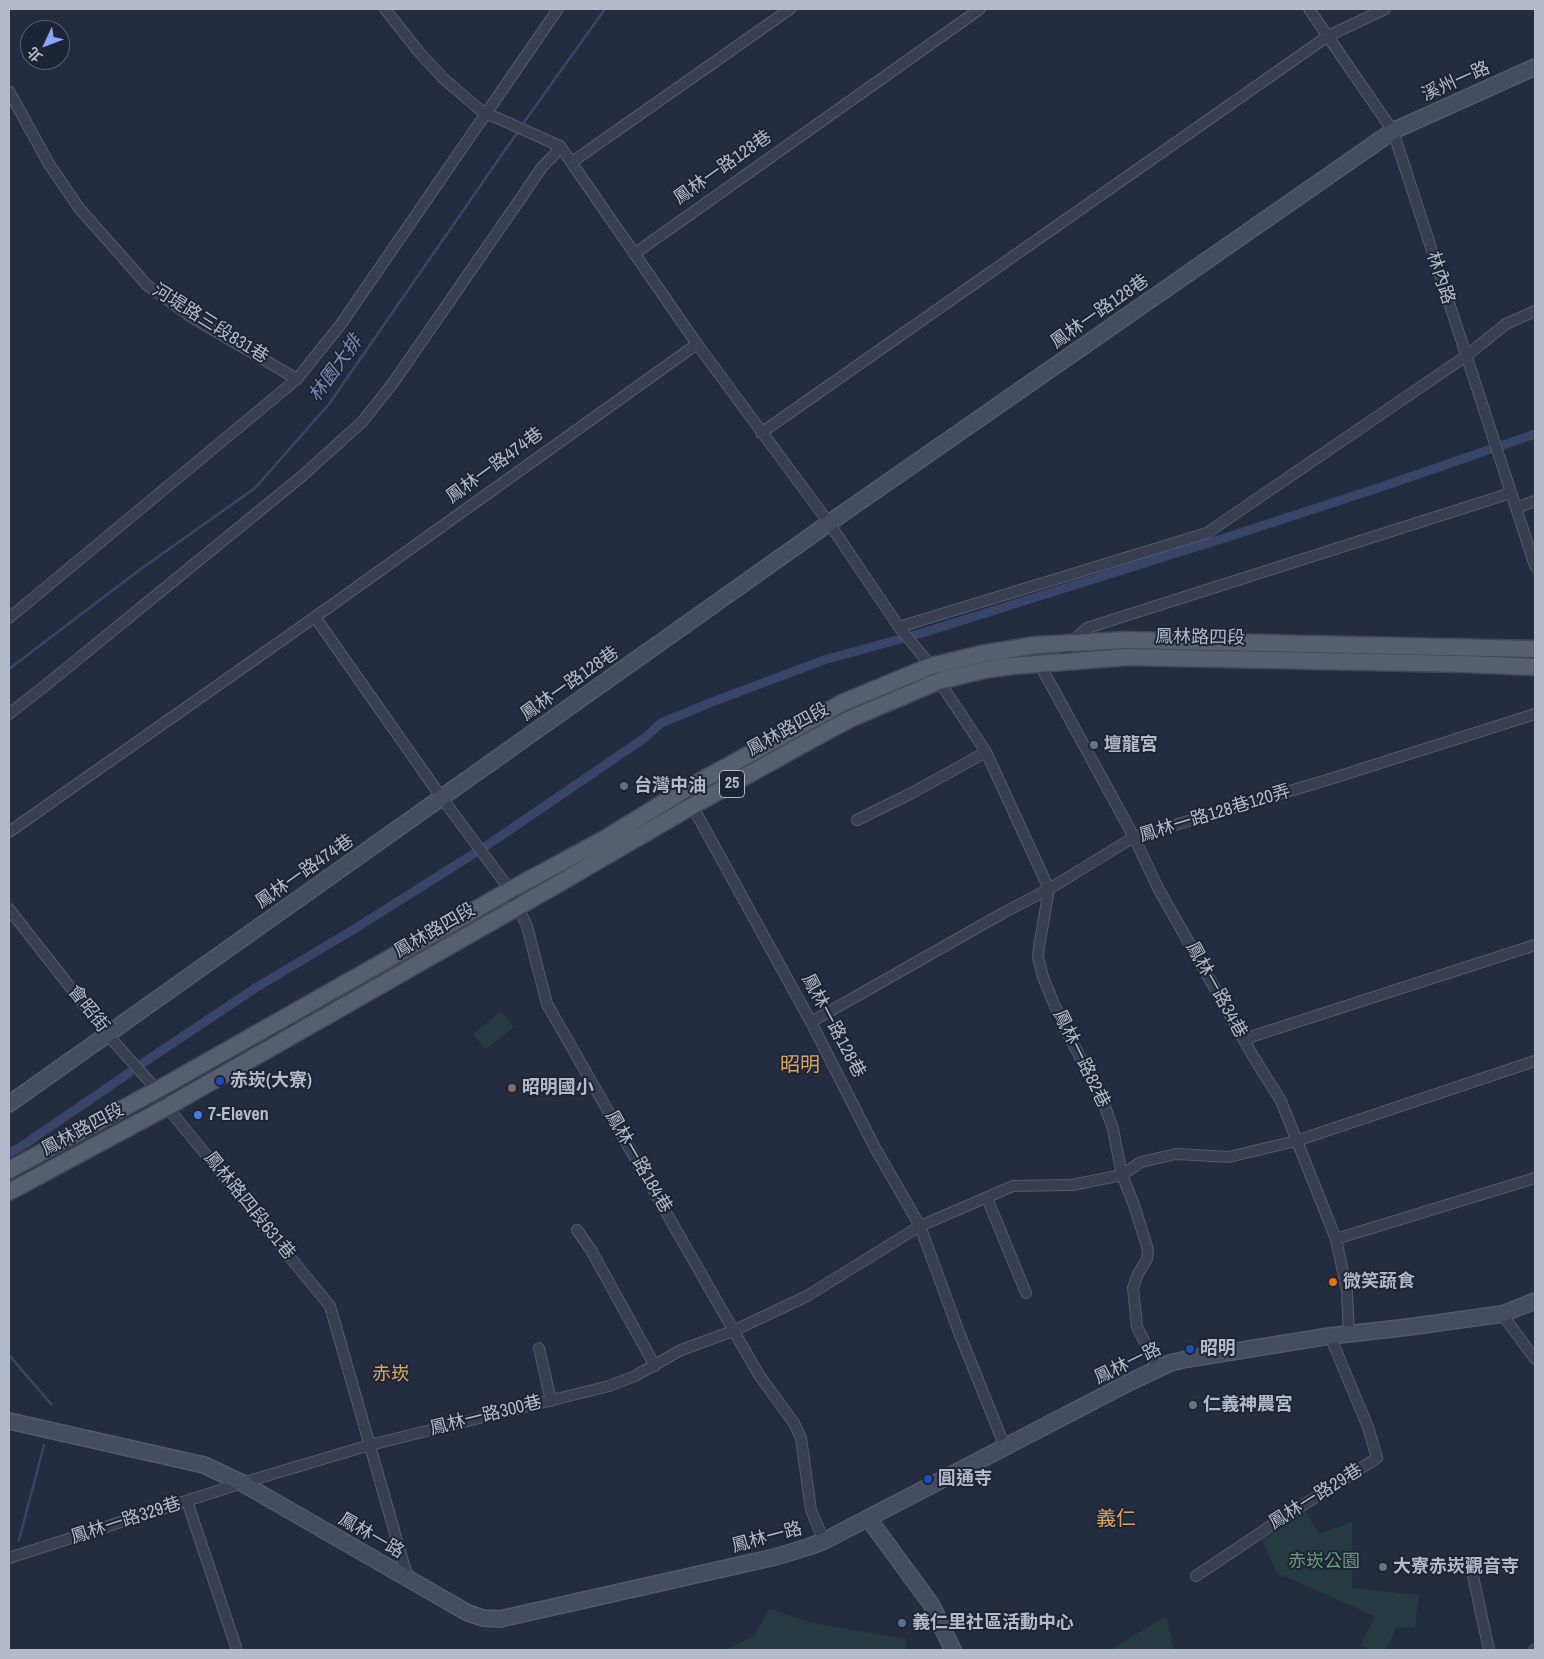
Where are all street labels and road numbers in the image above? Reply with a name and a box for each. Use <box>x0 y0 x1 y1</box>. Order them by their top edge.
street label: 溪州一路 <box>1419 57 1493 107</box>
street label: 鳳林一路128巷 <box>670 126 776 210</box>
street label: 林內路 <box>1421 249 1459 307</box>
street label: 鳳林一路128巷 <box>1047 270 1153 354</box>
street label: 河堤路三段831巷 <box>148 280 272 368</box>
street label: 鳳林一路474巷 <box>442 424 548 508</box>
street label: 鳳林路四段 <box>1155 626 1245 650</box>
street label: 鳳林一路128巷 <box>517 642 623 726</box>
street label: 鳳林路四段 <box>743 699 833 761</box>
road number: 25 <box>720 771 744 798</box>
street label: 鳳林一路128巷120弄 <box>1137 781 1293 847</box>
street label: 鳳林一路474巷 <box>252 830 358 914</box>
street label: 鳳林路四段 <box>391 899 479 963</box>
street label: 鳳林一路34巷 <box>1181 938 1251 1042</box>
street label: 鳳林一路128巷 <box>797 970 869 1082</box>
street label: 會昭街 <box>63 981 113 1037</box>
street label: 鳳林一路82巷 <box>1048 1006 1114 1112</box>
street label: 鳳林路四段 <box>38 1099 128 1161</box>
street label: 鳳林一路184巷 <box>600 1107 676 1217</box>
street label: 鳳林路四段631巷 <box>199 1148 299 1264</box>
street label: 鳳林一路 <box>1091 1339 1165 1389</box>
street label: 鳳林一路300巷 <box>428 1392 544 1440</box>
street label: 鳳林一路29巷 <box>1265 1460 1367 1534</box>
street label: 鳳林一路329巷 <box>68 1493 184 1549</box>
street label: 鳳林一路 <box>334 1509 408 1563</box>
street label: 鳳林一路 <box>729 1518 805 1558</box>

